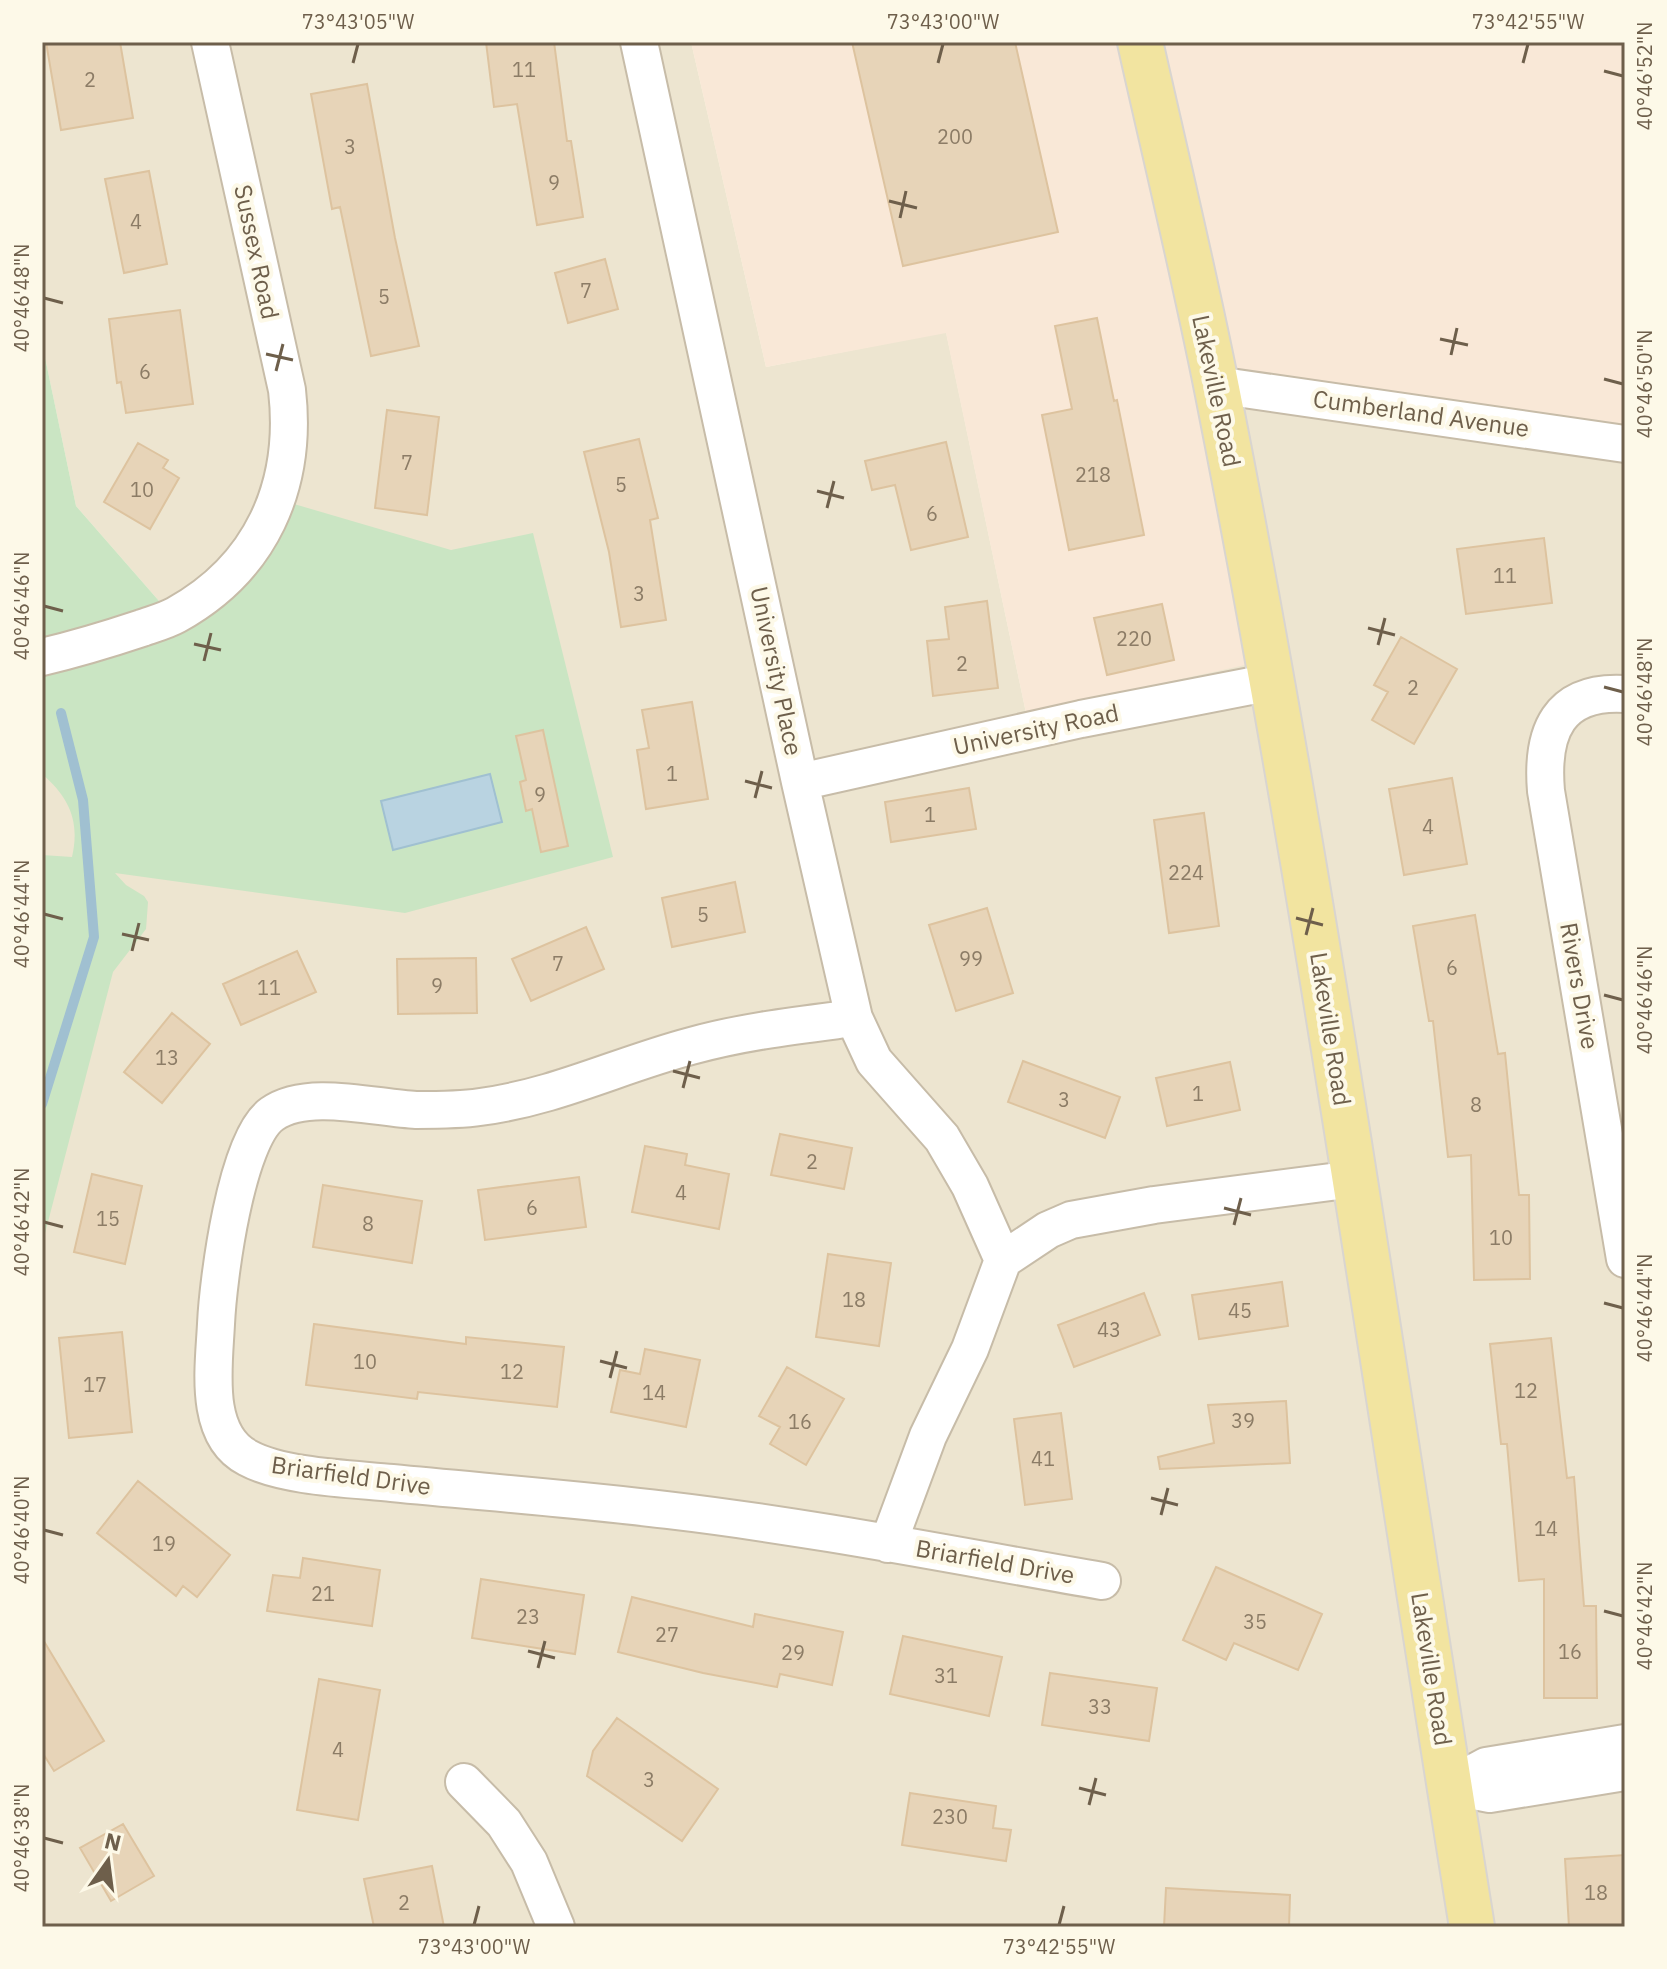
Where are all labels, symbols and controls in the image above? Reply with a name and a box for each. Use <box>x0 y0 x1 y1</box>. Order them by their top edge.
text: 73°43'05"W <box>302 8 415 35</box>
text: 73°43'00"W <box>887 8 1000 35</box>
text: 73°42'55"W <box>1472 8 1585 35</box>
text: 40°46'52"N <box>1631 22 1658 130</box>
house number: 11 <box>512 56 536 83</box>
house number: 2 <box>84 66 96 93</box>
house number: 200 <box>937 123 973 150</box>
house number: 3 <box>344 133 356 160</box>
house number: 9 <box>548 169 560 196</box>
street label: Sussex Road <box>227 182 287 322</box>
house number: 4 <box>130 208 142 235</box>
text: 40°46'48"N <box>8 244 35 352</box>
house number: 7 <box>580 277 592 304</box>
house number: 5 <box>378 283 390 310</box>
street label: Lakeville Road <box>1185 312 1249 470</box>
text: 40°46'50"N <box>1631 330 1658 438</box>
house number: 6 <box>139 358 151 385</box>
street label: Cumberland Avenue <box>1311 382 1531 444</box>
house number: 7 <box>401 449 413 476</box>
house number: 218 <box>1075 461 1111 488</box>
house number: 5 <box>615 471 627 498</box>
house number: 10 <box>130 476 154 503</box>
house number: 6 <box>926 500 938 527</box>
text: 40°46'46"N <box>8 552 35 660</box>
house number: 11 <box>1493 562 1517 589</box>
house number: 3 <box>633 580 645 607</box>
street label: University Place <box>743 583 811 758</box>
house number: 220 <box>1116 625 1152 652</box>
text: 40°46'48"N <box>1631 638 1658 746</box>
house number: 2 <box>956 650 968 677</box>
house number: 2 <box>1407 674 1419 701</box>
street label: University Road <box>950 696 1121 762</box>
house number: 1 <box>666 760 678 787</box>
house number: 9 <box>534 781 546 808</box>
house number: 1 <box>924 801 936 828</box>
house number: 4 <box>1422 813 1434 840</box>
house number: 224 <box>1168 859 1204 886</box>
text: 40°46'44"N <box>8 860 35 968</box>
house number: 5 <box>697 901 709 928</box>
street label: Rivers Drive <box>1553 920 1607 1052</box>
house number: 99 <box>959 945 983 972</box>
text: 40°46'46"N <box>1631 946 1658 1054</box>
house number: 7 <box>552 950 564 977</box>
street label: Lakeville Road <box>1303 950 1359 1108</box>
house number: 6 <box>1446 954 1458 981</box>
house number: 9 <box>431 972 443 999</box>
house number: 11 <box>257 974 281 1001</box>
house number: 13 <box>155 1044 179 1071</box>
house number: 1 <box>1192 1080 1204 1107</box>
house number: 3 <box>1058 1086 1070 1113</box>
house number: 8 <box>1470 1091 1482 1118</box>
house number: 2 <box>806 1148 818 1175</box>
text: 40°46'42"N <box>8 1168 35 1276</box>
house number: 4 <box>675 1179 687 1206</box>
house number: 6 <box>526 1194 538 1221</box>
house number: 15 <box>96 1205 120 1232</box>
house number: 8 <box>362 1210 374 1237</box>
house number: 10 <box>1489 1224 1513 1251</box>
text: 40°46'44"N <box>1631 1254 1658 1362</box>
house number: 18 <box>842 1286 866 1313</box>
house number: 45 <box>1228 1297 1252 1324</box>
house number: 43 <box>1097 1316 1121 1343</box>
house number: 10 <box>353 1348 377 1375</box>
house number: 12 <box>500 1358 524 1385</box>
house number: 17 <box>83 1371 107 1398</box>
house number: 12 <box>1514 1377 1538 1404</box>
house number: 14 <box>642 1379 666 1406</box>
house number: 39 <box>1231 1407 1255 1434</box>
house number: 16 <box>788 1408 812 1435</box>
house number: 41 <box>1031 1445 1055 1472</box>
street label: Briarfield Drive <box>269 1448 433 1502</box>
text: 40°46'40"N <box>8 1476 35 1584</box>
house number: 14 <box>1534 1515 1558 1542</box>
house number: 19 <box>152 1530 176 1557</box>
street label: Briarfield Drive <box>913 1531 1077 1591</box>
text: 40°46'42"N <box>1631 1562 1658 1670</box>
house number: 21 <box>311 1580 335 1607</box>
street label: Lakeville Road <box>1404 1590 1460 1748</box>
house number: 23 <box>516 1603 540 1630</box>
house number: 35 <box>1243 1608 1267 1635</box>
house number: 27 <box>655 1621 679 1648</box>
house number: 16 <box>1558 1638 1582 1665</box>
house number: 29 <box>781 1639 805 1666</box>
house number: 31 <box>934 1662 958 1689</box>
house number: 33 <box>1088 1693 1112 1720</box>
house number: 4 <box>332 1736 344 1763</box>
house number: 3 <box>643 1766 655 1793</box>
text: 40°46'38"N <box>8 1784 35 1892</box>
house number: 230 <box>932 1803 968 1830</box>
north arrow <box>68 1821 148 1901</box>
text: N <box>102 1825 124 1857</box>
house number: 18 <box>1584 1879 1608 1906</box>
house number: 2 <box>398 1889 410 1916</box>
text: 73°43'00"W <box>418 1933 531 1960</box>
text: 73°42'55"W <box>1003 1933 1116 1960</box>

